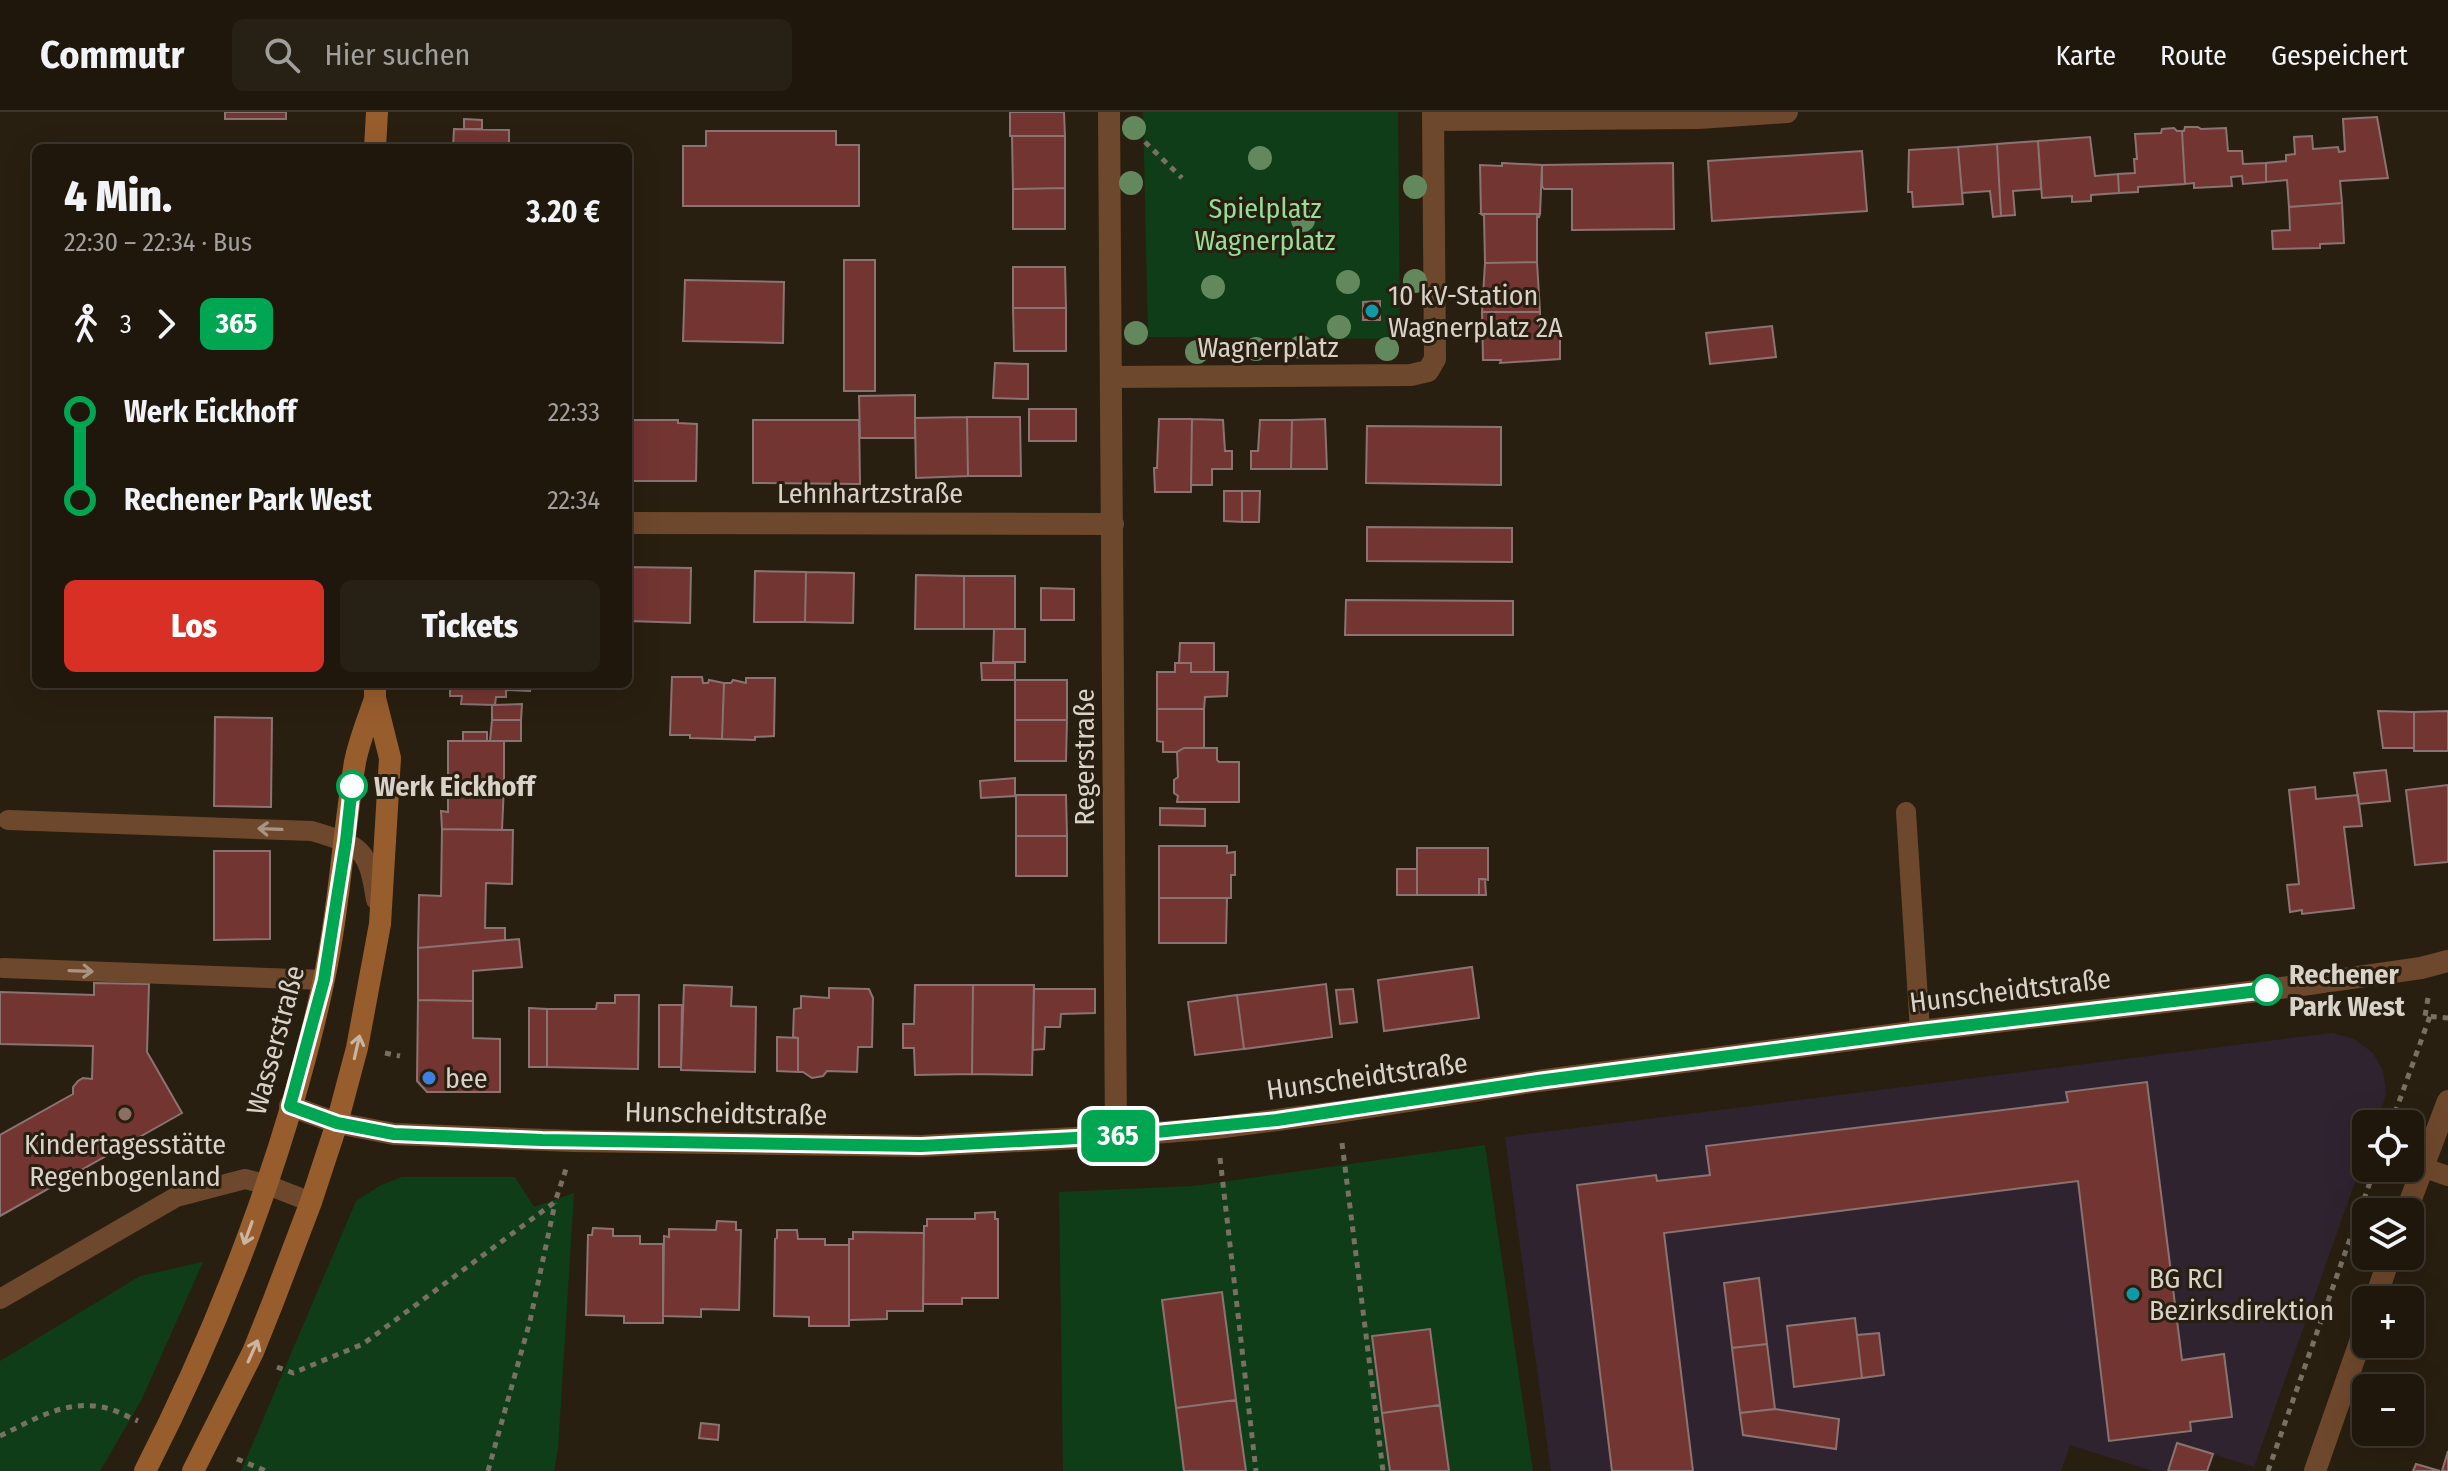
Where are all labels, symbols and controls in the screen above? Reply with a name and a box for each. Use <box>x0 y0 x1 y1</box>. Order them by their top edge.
search box <box>232 19 792 91</box>
text: Commutr <box>40 32 184 78</box>
icon: search <box>260 33 304 77</box>
text: Hier suchen <box>324 37 470 73</box>
text: Karte <box>2055 39 2116 72</box>
text: Route <box>2160 39 2227 72</box>
text: Gespeichert <box>2271 39 2408 72</box>
text: 4 Min. <box>64 170 172 223</box>
park label: Spielplatz Wagnerplatz <box>1194 192 1336 257</box>
text: 3.20 € <box>526 194 600 230</box>
text: 22:30 – 22:34 · Bus <box>64 227 252 258</box>
place label: 10 kV-Station Wagnerplatz 2A <box>1388 279 1563 344</box>
icon: walk <box>64 302 108 346</box>
icon: forward <box>144 302 188 346</box>
marker: 10 kV-Station Wagnerplatz 2A <box>1363 302 1381 320</box>
text: 365 <box>216 307 257 340</box>
text: 3 <box>120 309 132 340</box>
street label: Wagnerplatz <box>1197 331 1339 364</box>
text: Werk Eickhoff <box>124 394 296 430</box>
text: 22:33 <box>548 397 600 428</box>
street label: Lehnhartzstraße <box>777 477 963 510</box>
text: Rechener Park West <box>124 482 372 518</box>
text: 22:34 <box>547 485 600 516</box>
button: Los <box>64 580 324 672</box>
button: Tickets <box>340 580 600 672</box>
street label: Regerstraße <box>1068 688 1101 826</box>
place label: Werk Eickhoff <box>374 770 538 803</box>
marker: Werk Eickhoff <box>337 771 367 801</box>
one-way arrow <box>257 822 284 837</box>
place label: Rechener Park West <box>2289 958 2406 1023</box>
street label: Wasserstraße <box>240 962 311 1118</box>
street label: Hunscheidtstraße <box>1907 962 2113 1019</box>
one-way arrow <box>67 964 94 979</box>
marker: Rechener Park West <box>2252 975 2282 1005</box>
one-way arrow <box>350 1035 365 1061</box>
street label: Hunscheidtstraße <box>1264 1046 1470 1107</box>
place label: bee <box>445 1062 488 1095</box>
marker: bee <box>420 1069 438 1087</box>
street label: Hunscheidtstraße <box>624 1095 828 1132</box>
marker: Kindertagesstätte Regenbogenland <box>116 1105 134 1123</box>
line badge: 365 <box>1072 1110 1164 1162</box>
map controls <box>2352 1110 2424 1446</box>
button: locate <box>2352 1110 2424 1182</box>
text: 365 <box>1097 1119 1139 1152</box>
place label: Kindertagesstätte Regenbogenland <box>24 1128 226 1193</box>
button: layers <box>2352 1198 2424 1270</box>
one-way arrow <box>240 1221 254 1245</box>
place label: BG RCI Bezirksdirektion <box>2149 1262 2334 1327</box>
marker: BG RCI Bezirksdirektion <box>2124 1285 2142 1303</box>
button: + <box>2352 1286 2424 1358</box>
one-way arrow <box>246 1339 261 1364</box>
button: − <box>2352 1374 2424 1446</box>

